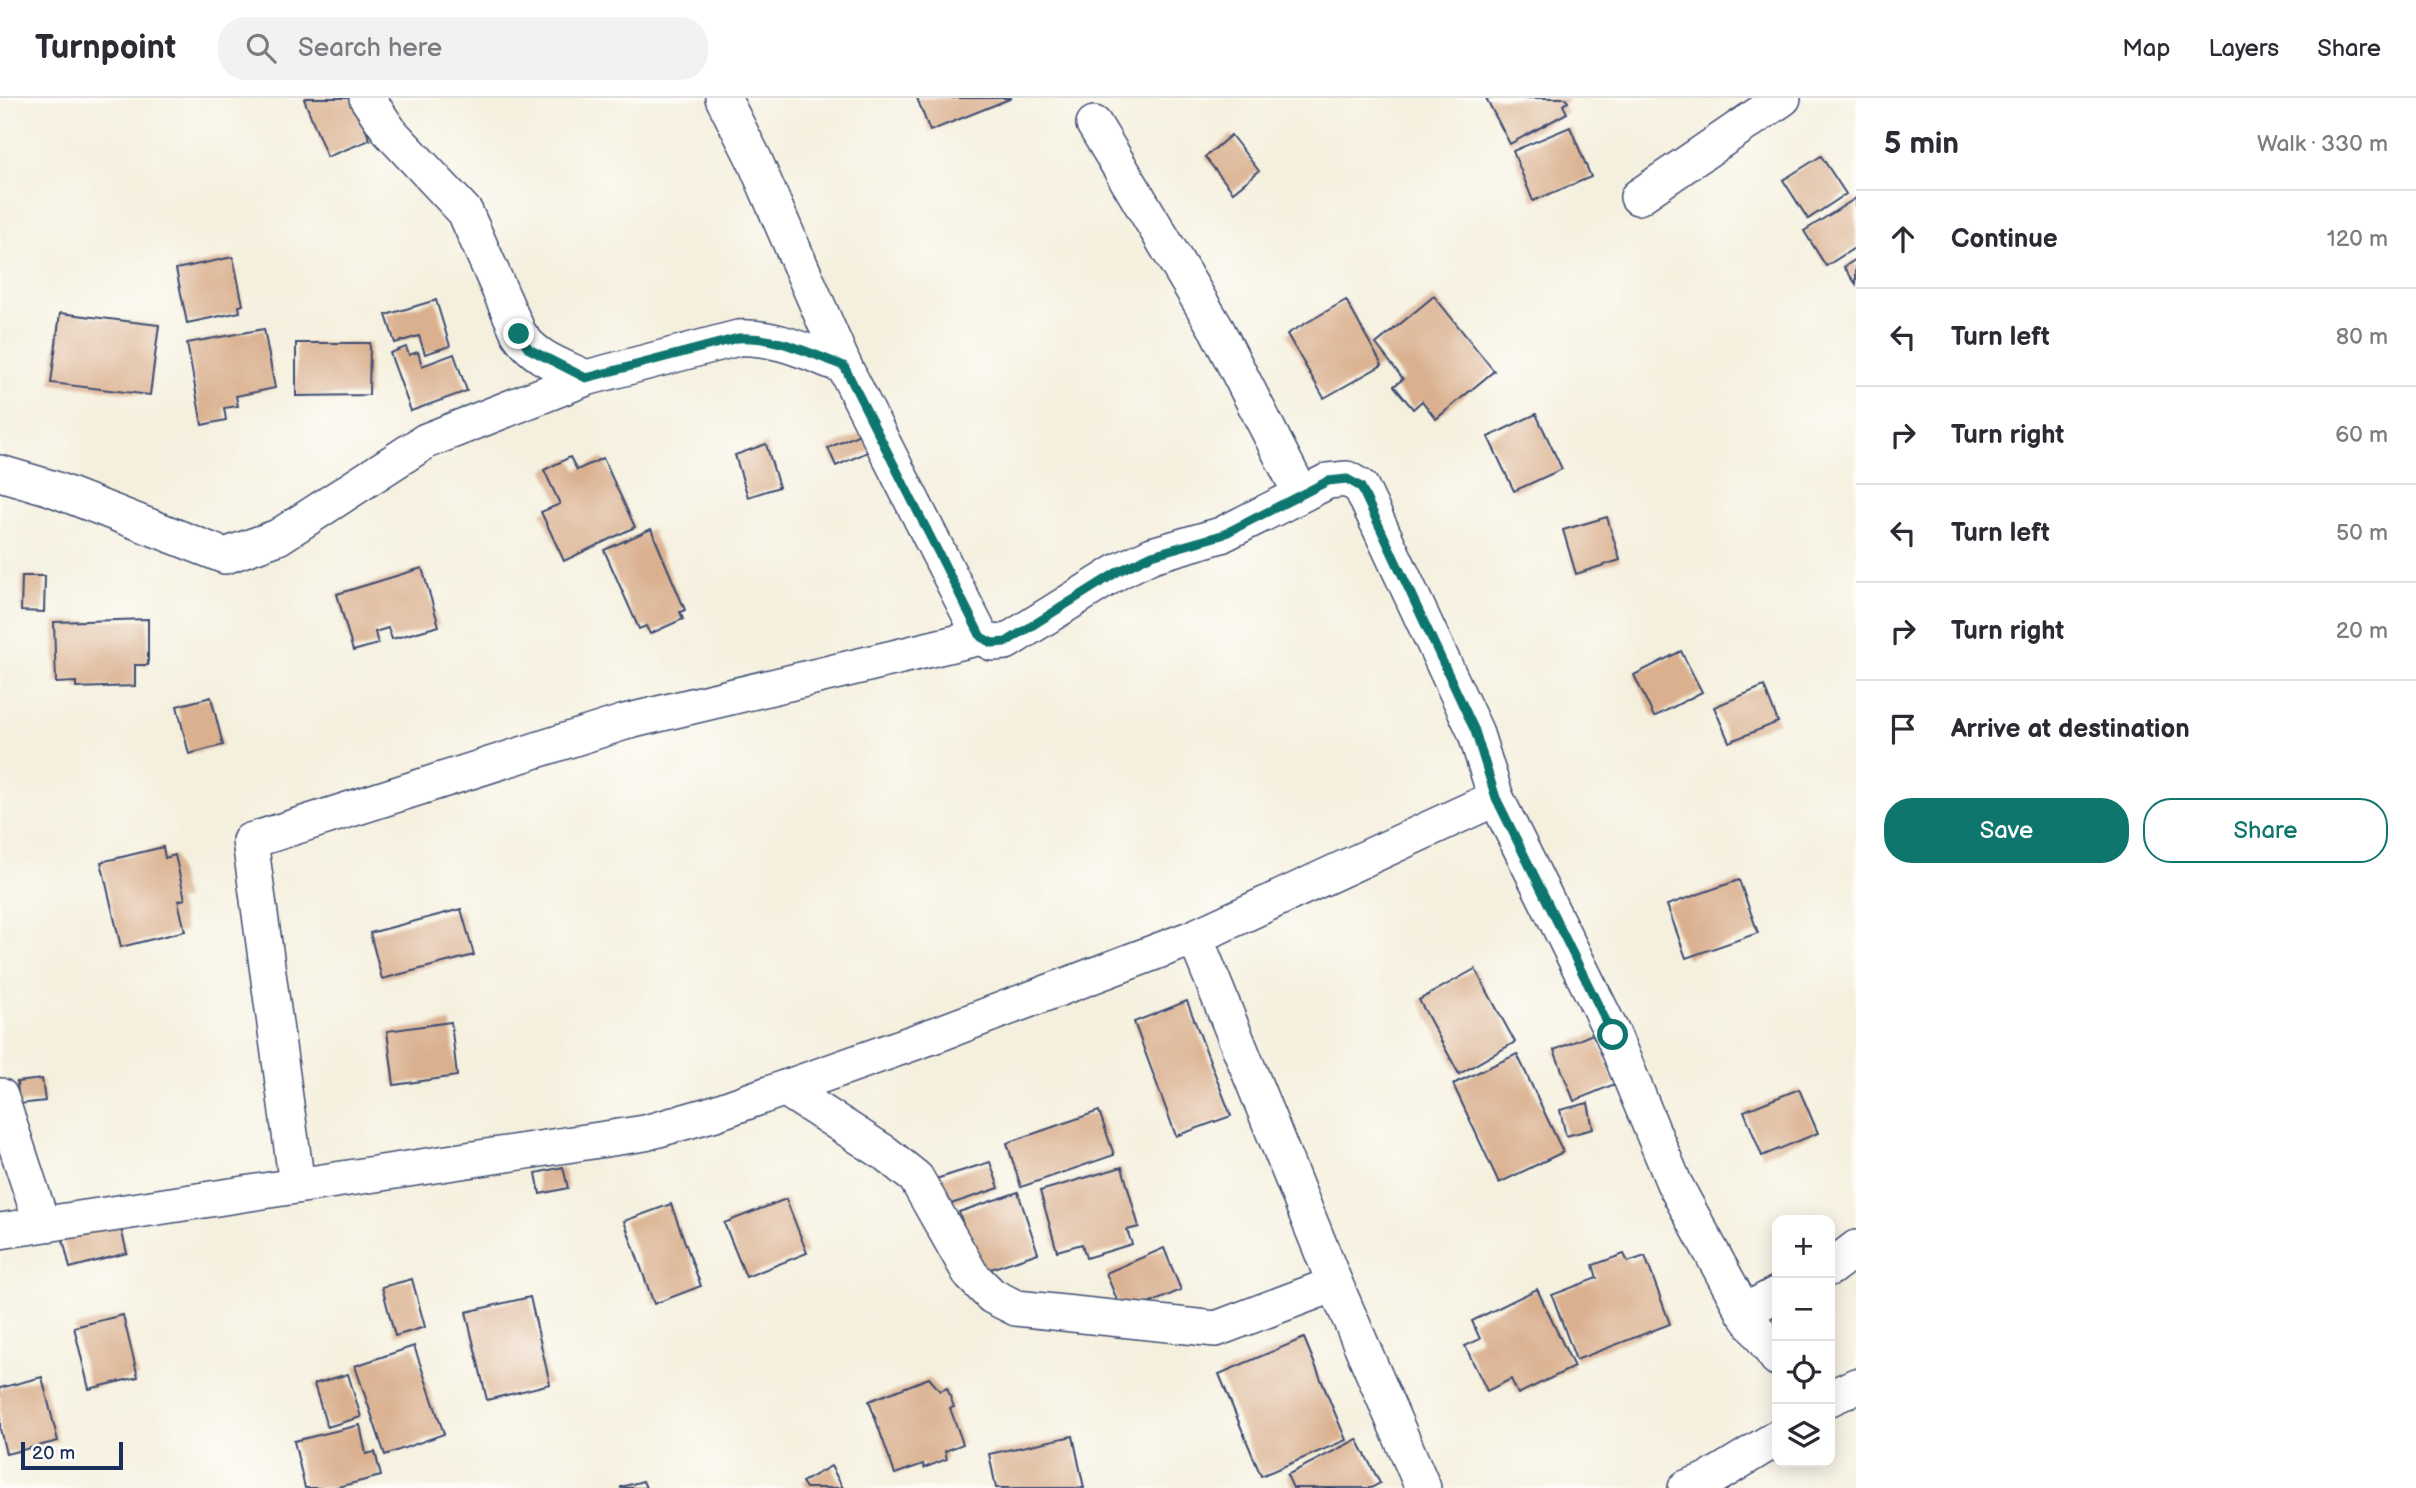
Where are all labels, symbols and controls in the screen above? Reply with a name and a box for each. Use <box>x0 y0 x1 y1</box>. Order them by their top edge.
search box <box>218 17 708 80</box>
text: Turnpoint <box>35 28 176 68</box>
icon: search <box>242 29 280 67</box>
text: Search here <box>298 33 442 64</box>
text: Map <box>2122 34 2170 63</box>
text: Layers <box>2208 34 2279 63</box>
text: Share <box>2317 34 2381 63</box>
text: 5 min <box>1884 126 1959 162</box>
text: Walk · 330 m <box>2257 130 2388 158</box>
icon: ahead <box>1884 220 1922 258</box>
text: Continue <box>1951 224 2058 255</box>
text: 120 m <box>2327 225 2388 253</box>
route end <box>503 318 534 349</box>
icon: left <box>1884 318 1922 356</box>
text: Turn left <box>1951 322 2050 353</box>
text: 80 m <box>2336 323 2388 351</box>
icon: right <box>1884 416 1922 454</box>
text: Turn right <box>1951 420 2064 451</box>
text: 60 m <box>2335 421 2388 449</box>
icon: left <box>1884 514 1922 552</box>
text: Turn left <box>1951 518 2050 549</box>
text: 50 m <box>2336 519 2388 547</box>
icon: right <box>1884 612 1922 650</box>
text: Turn right <box>1951 616 2064 647</box>
text: 20 m <box>2336 617 2388 645</box>
icon: arrive <box>1884 710 1922 748</box>
text: Arrive at destination <box>1951 714 2190 745</box>
button: Save <box>1884 798 2129 863</box>
button: Share <box>2143 798 2388 863</box>
route start <box>1597 1019 1628 1050</box>
map controls <box>1772 1215 1835 1467</box>
button: + <box>1772 1215 1835 1278</box>
button: − <box>1772 1278 1835 1341</box>
button: locate <box>1772 1341 1835 1404</box>
button: layers <box>1772 1404 1835 1467</box>
scale bar <box>21 1439 122 1471</box>
text: 20 m <box>32 1442 75 1465</box>

